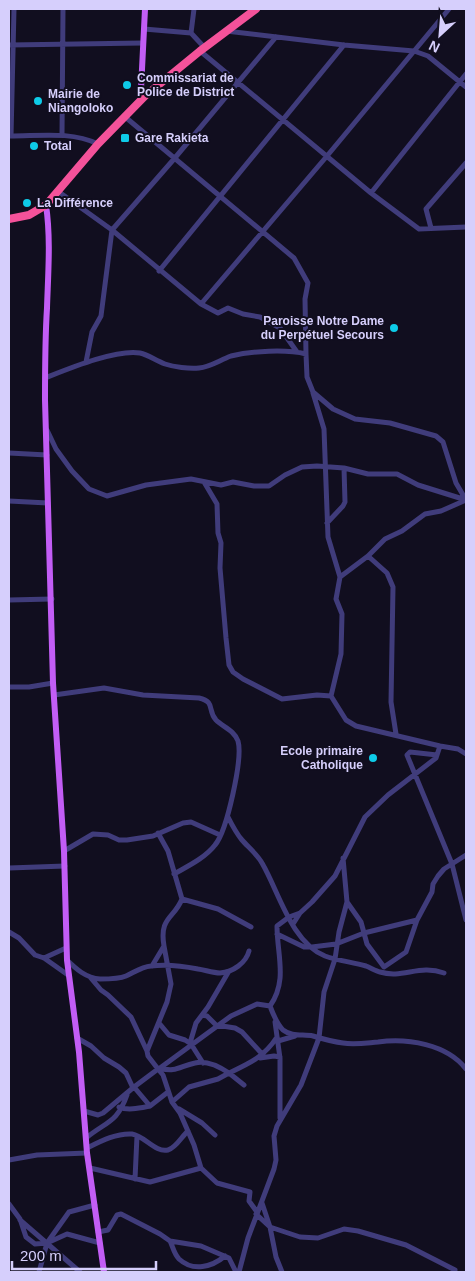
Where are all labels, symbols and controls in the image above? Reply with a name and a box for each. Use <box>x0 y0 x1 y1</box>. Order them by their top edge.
north arrow <box>415 10 465 60</box>
text: N <box>426 37 442 56</box>
place label: Commissariat de Police de District <box>137 71 234 99</box>
marker: Commissariat de Police de District <box>121 79 133 91</box>
place label: Mairie de Niangoloko <box>48 87 113 115</box>
marker: Mairie de Niangoloko <box>32 95 44 107</box>
place label: Gare Rakieta <box>135 131 209 145</box>
marker: Gare Rakieta <box>119 132 131 144</box>
place label: Total <box>44 139 72 153</box>
marker: Total <box>28 140 40 152</box>
place label: La Différence <box>37 196 113 210</box>
marker: La Différence <box>21 197 33 209</box>
place label: Paroisse Notre Dame du Perpétuel Secours <box>261 314 384 342</box>
marker: Paroisse Notre Dame du Perpétuel Secours <box>388 322 400 334</box>
place label: Ecole primaire Catholique <box>280 744 363 772</box>
marker: Ecole primaire Catholique <box>367 752 379 764</box>
scale bar <box>12 1238 156 1270</box>
text: 200 m <box>20 1247 62 1264</box>

